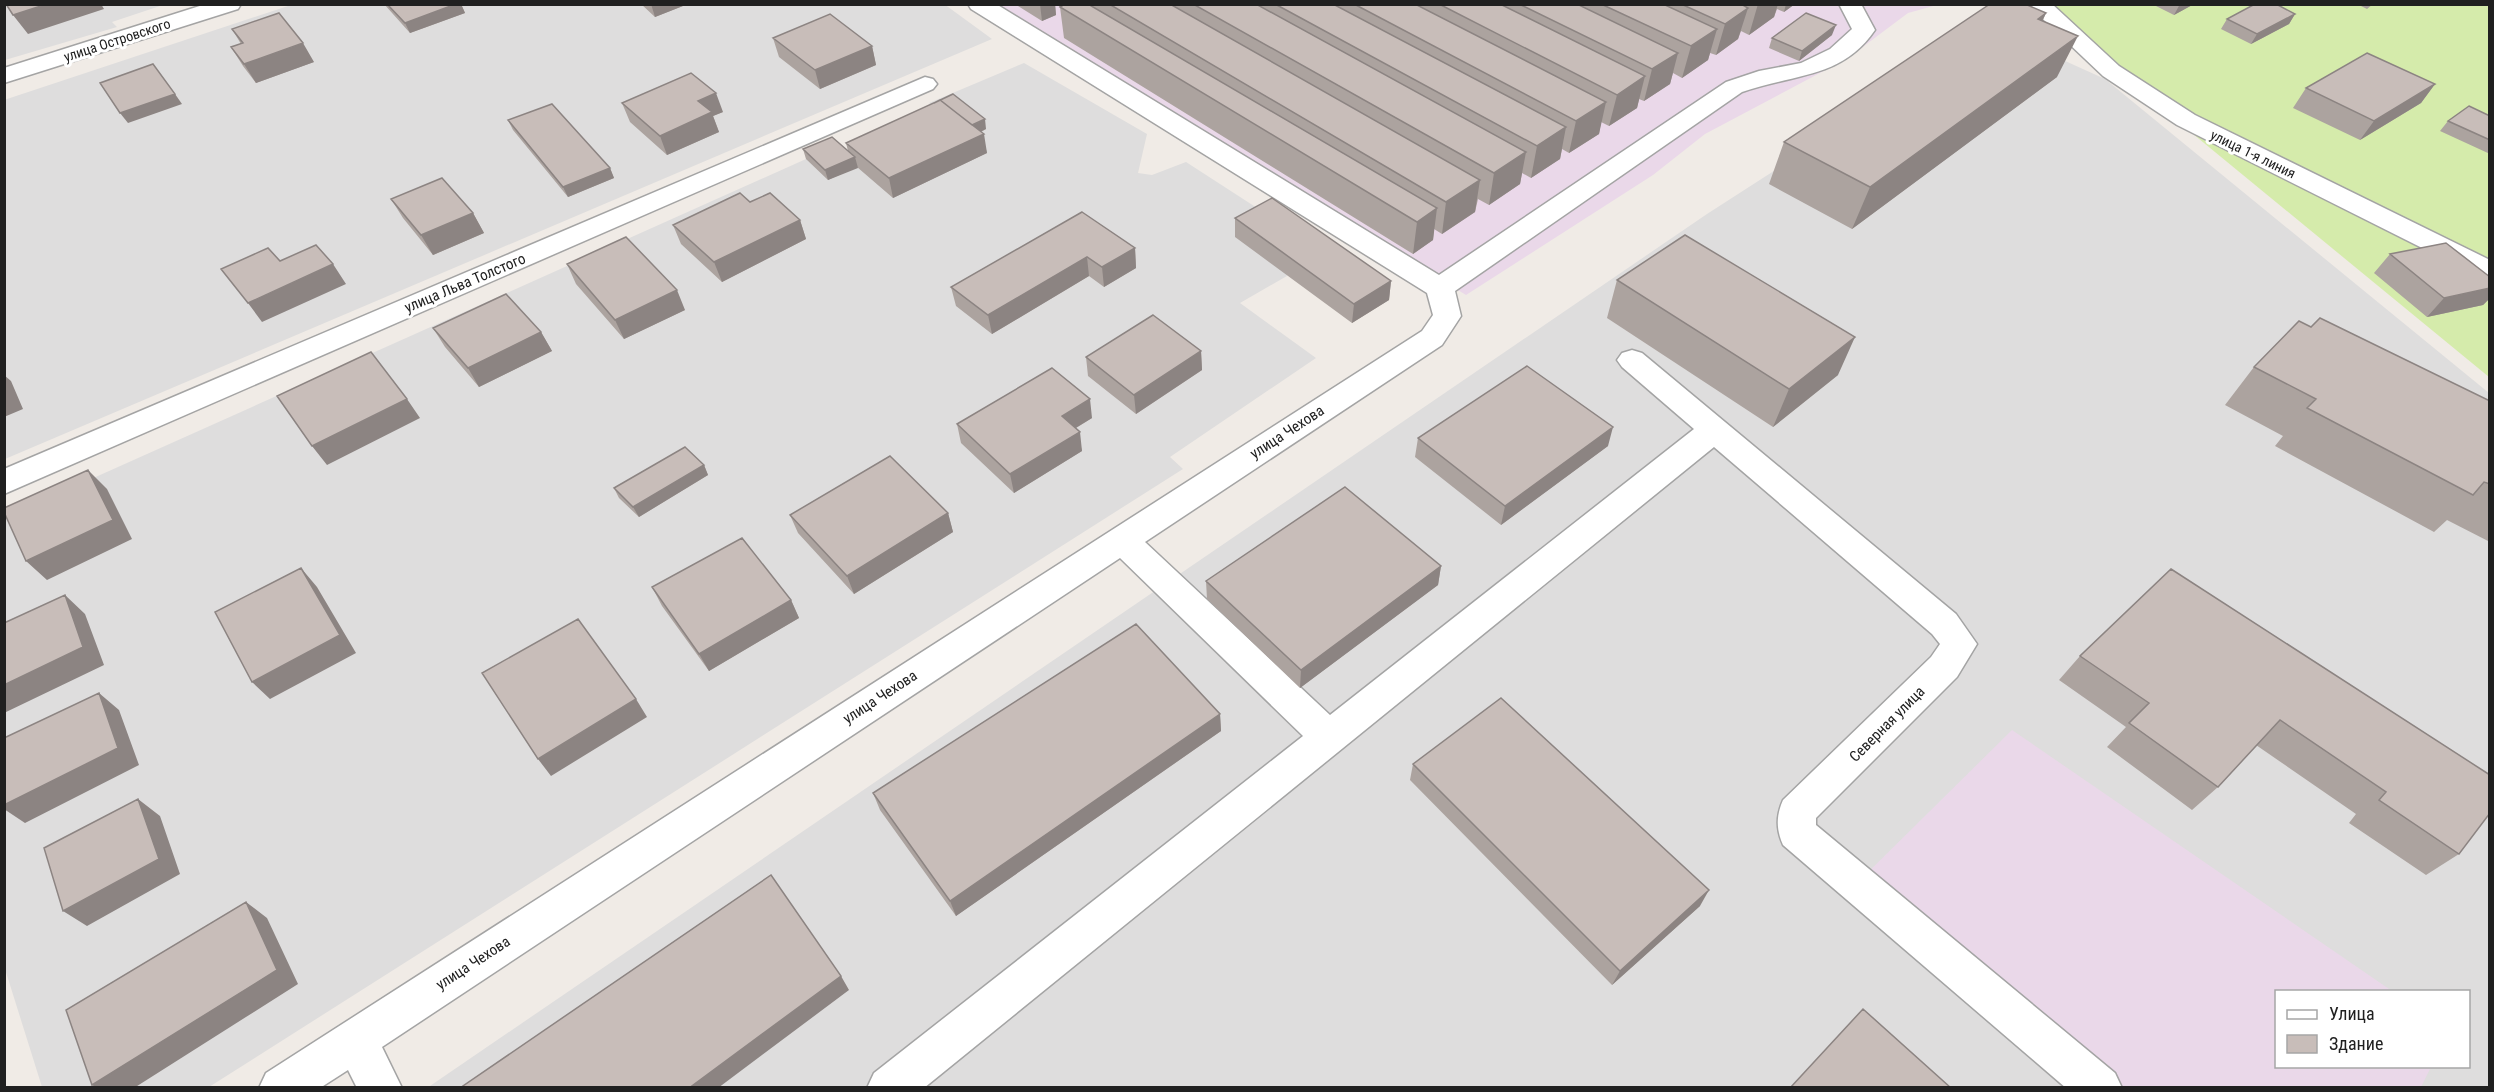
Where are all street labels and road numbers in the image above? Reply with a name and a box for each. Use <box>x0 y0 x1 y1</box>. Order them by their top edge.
street label: улица Островского <box>62 15 172 65</box>
street label: улица 1-я линия <box>2208 126 2298 182</box>
street label: улица Льва Толстого <box>402 249 528 317</box>
street label: улица Чехова <box>1247 401 1327 463</box>
street label: улица Чехова <box>840 666 920 728</box>
street label: Северная улица <box>1846 683 1928 765</box>
street label: улица Чехова <box>433 932 513 994</box>

